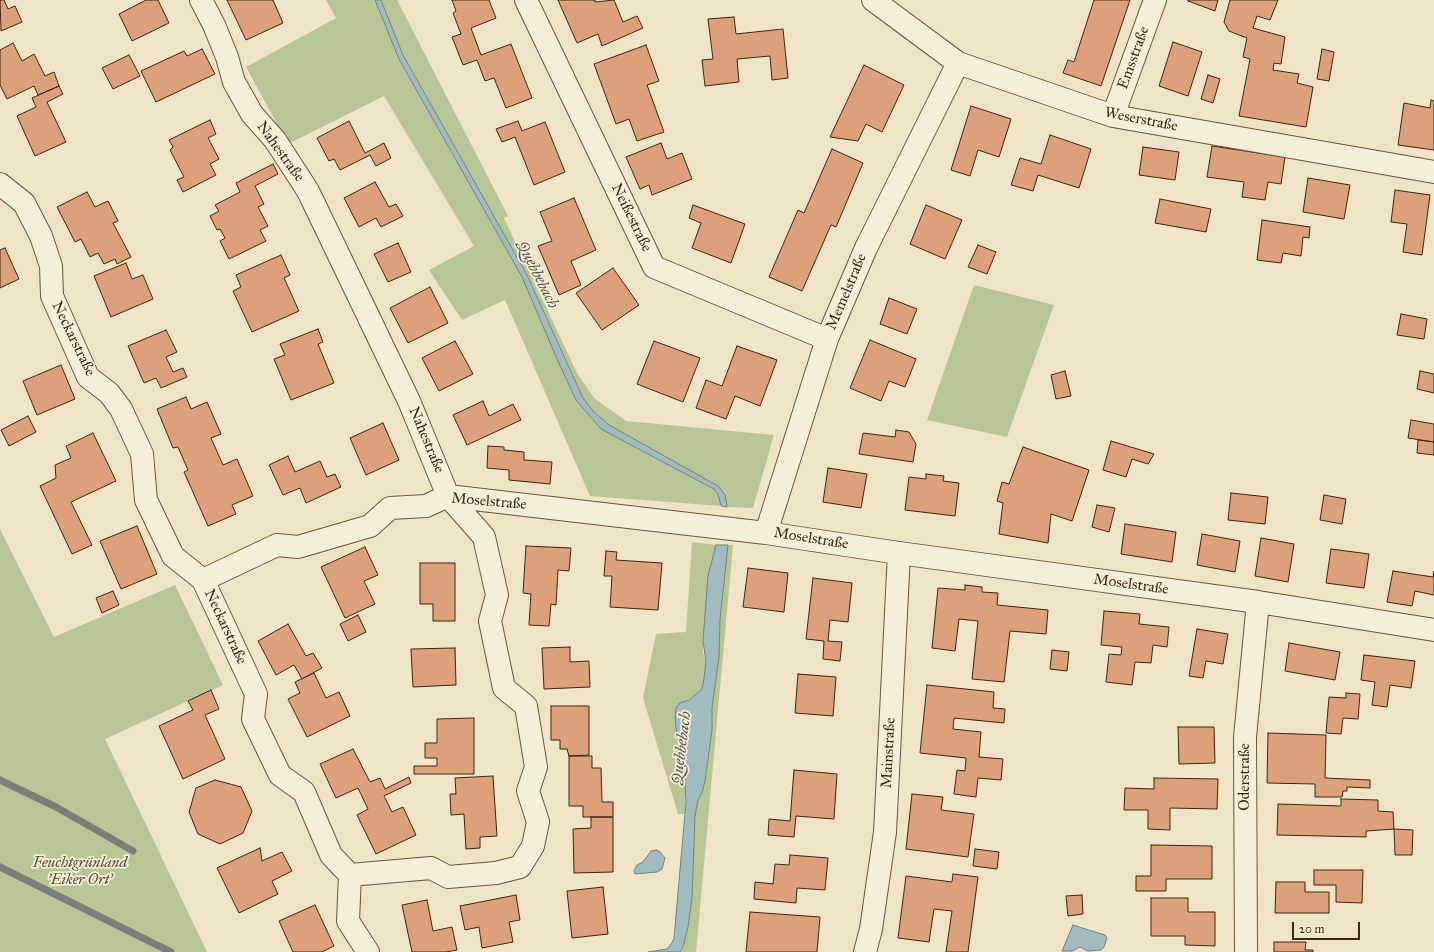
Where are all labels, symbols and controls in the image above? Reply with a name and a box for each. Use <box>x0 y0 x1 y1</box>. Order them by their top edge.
street label: Emsstraße <box>1114 24 1154 92</box>
street label: Weserstraße <box>1103 104 1179 136</box>
street label: Nahestraße <box>252 118 308 186</box>
street label: Neißestraße <box>607 181 655 255</box>
water label: Quebbebach <box>512 238 562 312</box>
street label: Memelstraße <box>823 251 871 333</box>
street label: Neckarstraße <box>47 299 99 379</box>
street label: Nahestraße <box>404 404 448 476</box>
street label: Moselstraße <box>451 490 527 514</box>
street label: Moselstraße <box>772 524 850 554</box>
street label: Moselstraße <box>1092 571 1170 599</box>
street label: Neckarstraße <box>200 587 250 667</box>
water label: Quebbebach <box>668 710 696 786</box>
street label: Mainstraße <box>878 717 900 789</box>
street label: Oderstraße <box>1236 743 1254 811</box>
park label: Feuchtgrünland 'Eiker Ort' <box>33 854 127 889</box>
scale bar <box>1294 914 1362 940</box>
text: 20 m <box>1299 922 1325 936</box>

